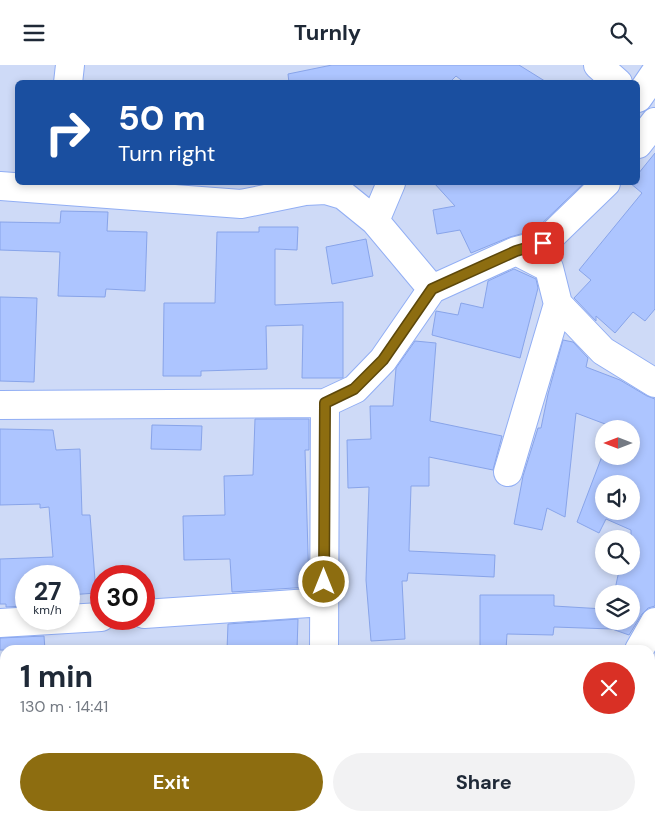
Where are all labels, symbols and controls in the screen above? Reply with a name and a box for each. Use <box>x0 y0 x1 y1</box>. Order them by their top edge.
text: Turnly <box>294 18 361 47</box>
icon: menu <box>20 19 48 47</box>
icon: search <box>607 19 635 47</box>
text: 50 m <box>118 95 206 141</box>
icon: right <box>35 100 100 165</box>
text: Turn right <box>118 139 215 168</box>
pin <box>522 222 564 264</box>
icon: arrive <box>529 229 557 257</box>
north arrow <box>595 420 640 465</box>
map controls <box>595 420 640 630</box>
button: sound <box>595 475 640 520</box>
button: search <box>595 530 640 575</box>
position arrow <box>297 555 349 607</box>
speed limit sign: 30 <box>90 565 155 630</box>
text: 27 <box>34 575 61 608</box>
button: layers <box>595 585 640 630</box>
text: km/h <box>33 602 62 618</box>
text: 1 min <box>20 657 93 696</box>
button: close <box>583 662 635 714</box>
text: 130 m · 14:41 <box>20 696 108 717</box>
button: Exit <box>20 753 323 811</box>
button: Share <box>333 753 635 811</box>

